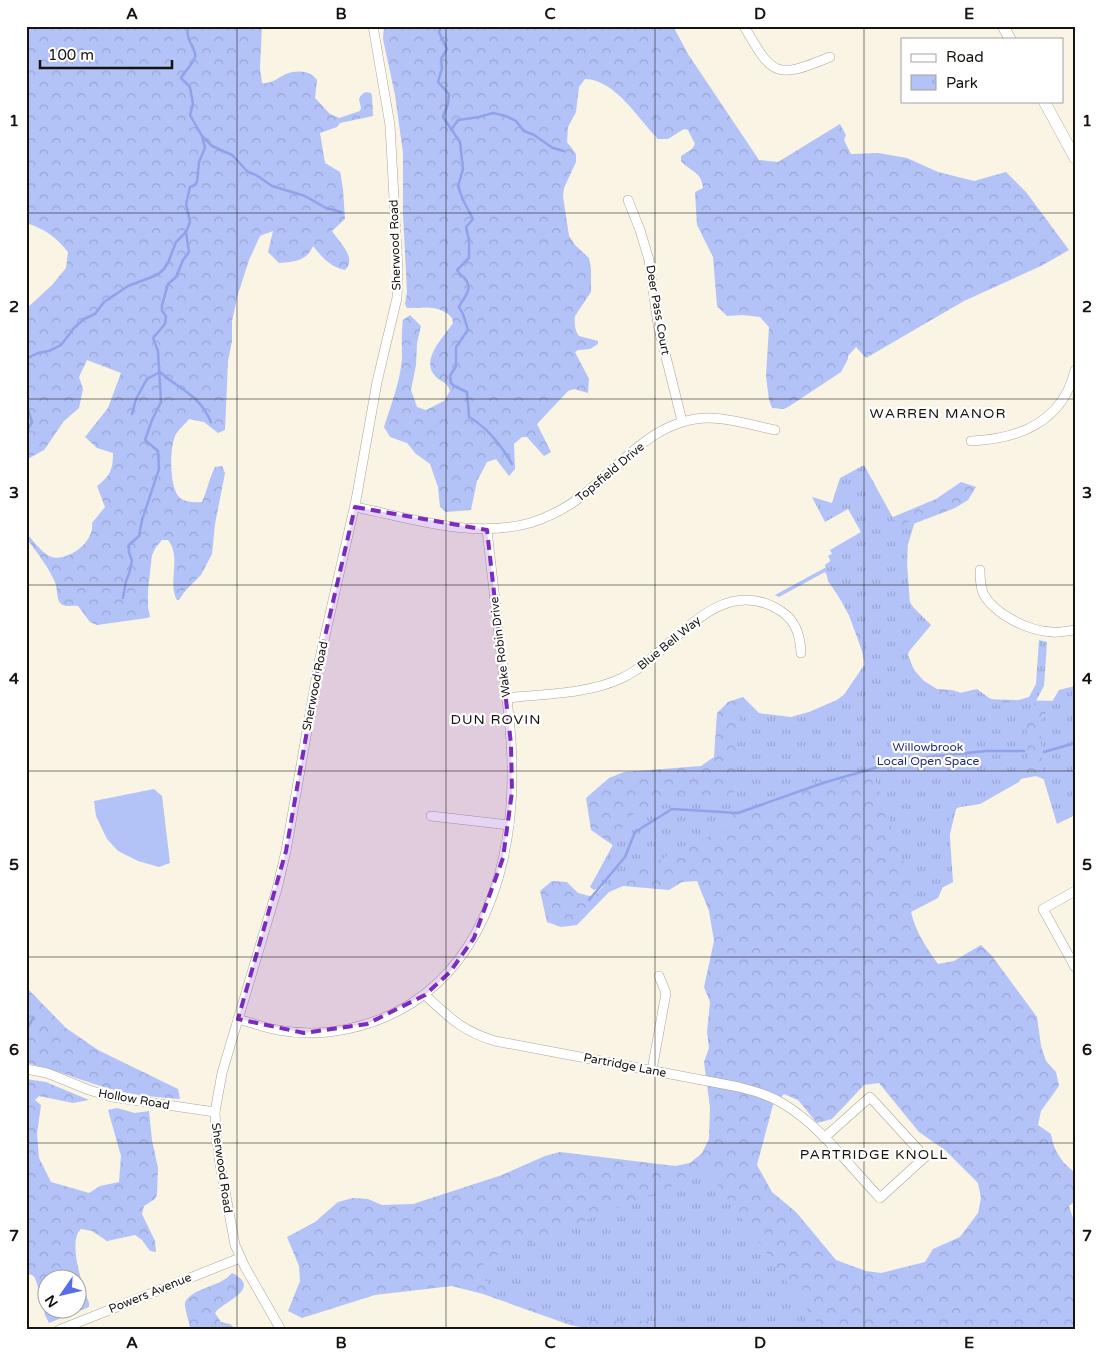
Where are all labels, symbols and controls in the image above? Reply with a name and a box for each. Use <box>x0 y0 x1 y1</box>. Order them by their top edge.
text: A <box>126 4 138 24</box>
text: B <box>335 4 347 24</box>
text: C <box>544 4 556 24</box>
text: D <box>754 4 766 24</box>
text: E <box>964 4 974 24</box>
scale bar <box>40 38 172 70</box>
legend <box>901 38 1064 102</box>
text: 100 m <box>48 46 94 64</box>
text: Road <box>946 48 984 66</box>
text: Park <box>946 74 978 92</box>
text: 1 <box>9 111 19 131</box>
text: 1 <box>1082 111 1092 131</box>
street label: Sherwood Road <box>386 199 404 291</box>
street label: Deer Pass Court <box>643 264 673 357</box>
text: 2 <box>9 297 19 317</box>
text: 2 <box>1082 297 1092 317</box>
district label: WARREN MANOR <box>870 405 1006 422</box>
street label: Topsfield Drive <box>573 439 647 505</box>
text: 3 <box>9 483 19 503</box>
text: 3 <box>1082 483 1092 503</box>
street label: Wake Robin Drive <box>487 596 513 698</box>
street label: Blue Bell Way <box>635 613 704 673</box>
street label: Sherwood Road <box>299 640 331 732</box>
text: 4 <box>9 669 19 689</box>
text: 4 <box>1082 669 1092 689</box>
district label: DUN ROVIN <box>450 711 542 728</box>
park label: Willowbrook Local Open Space <box>877 740 980 768</box>
text: 5 <box>9 855 19 875</box>
text: 5 <box>1082 855 1092 875</box>
text: 6 <box>9 1040 19 1060</box>
text: 6 <box>1082 1040 1092 1060</box>
street label: Partridge Lane <box>582 1050 668 1080</box>
street label: Hollow Road <box>97 1086 171 1112</box>
street label: Sherwood Road <box>209 1122 235 1214</box>
district label: PARTRIDGE KNOLL <box>800 1146 948 1163</box>
text: 7 <box>9 1226 19 1246</box>
text: 7 <box>1082 1226 1092 1246</box>
north arrow <box>38 1268 88 1318</box>
street label: Powers Avenue <box>107 1270 193 1316</box>
text: N <box>41 1292 62 1310</box>
text: A <box>126 1333 138 1353</box>
text: B <box>335 1333 347 1353</box>
text: C <box>544 1333 556 1353</box>
text: D <box>754 1333 766 1353</box>
text: E <box>964 1333 974 1353</box>

